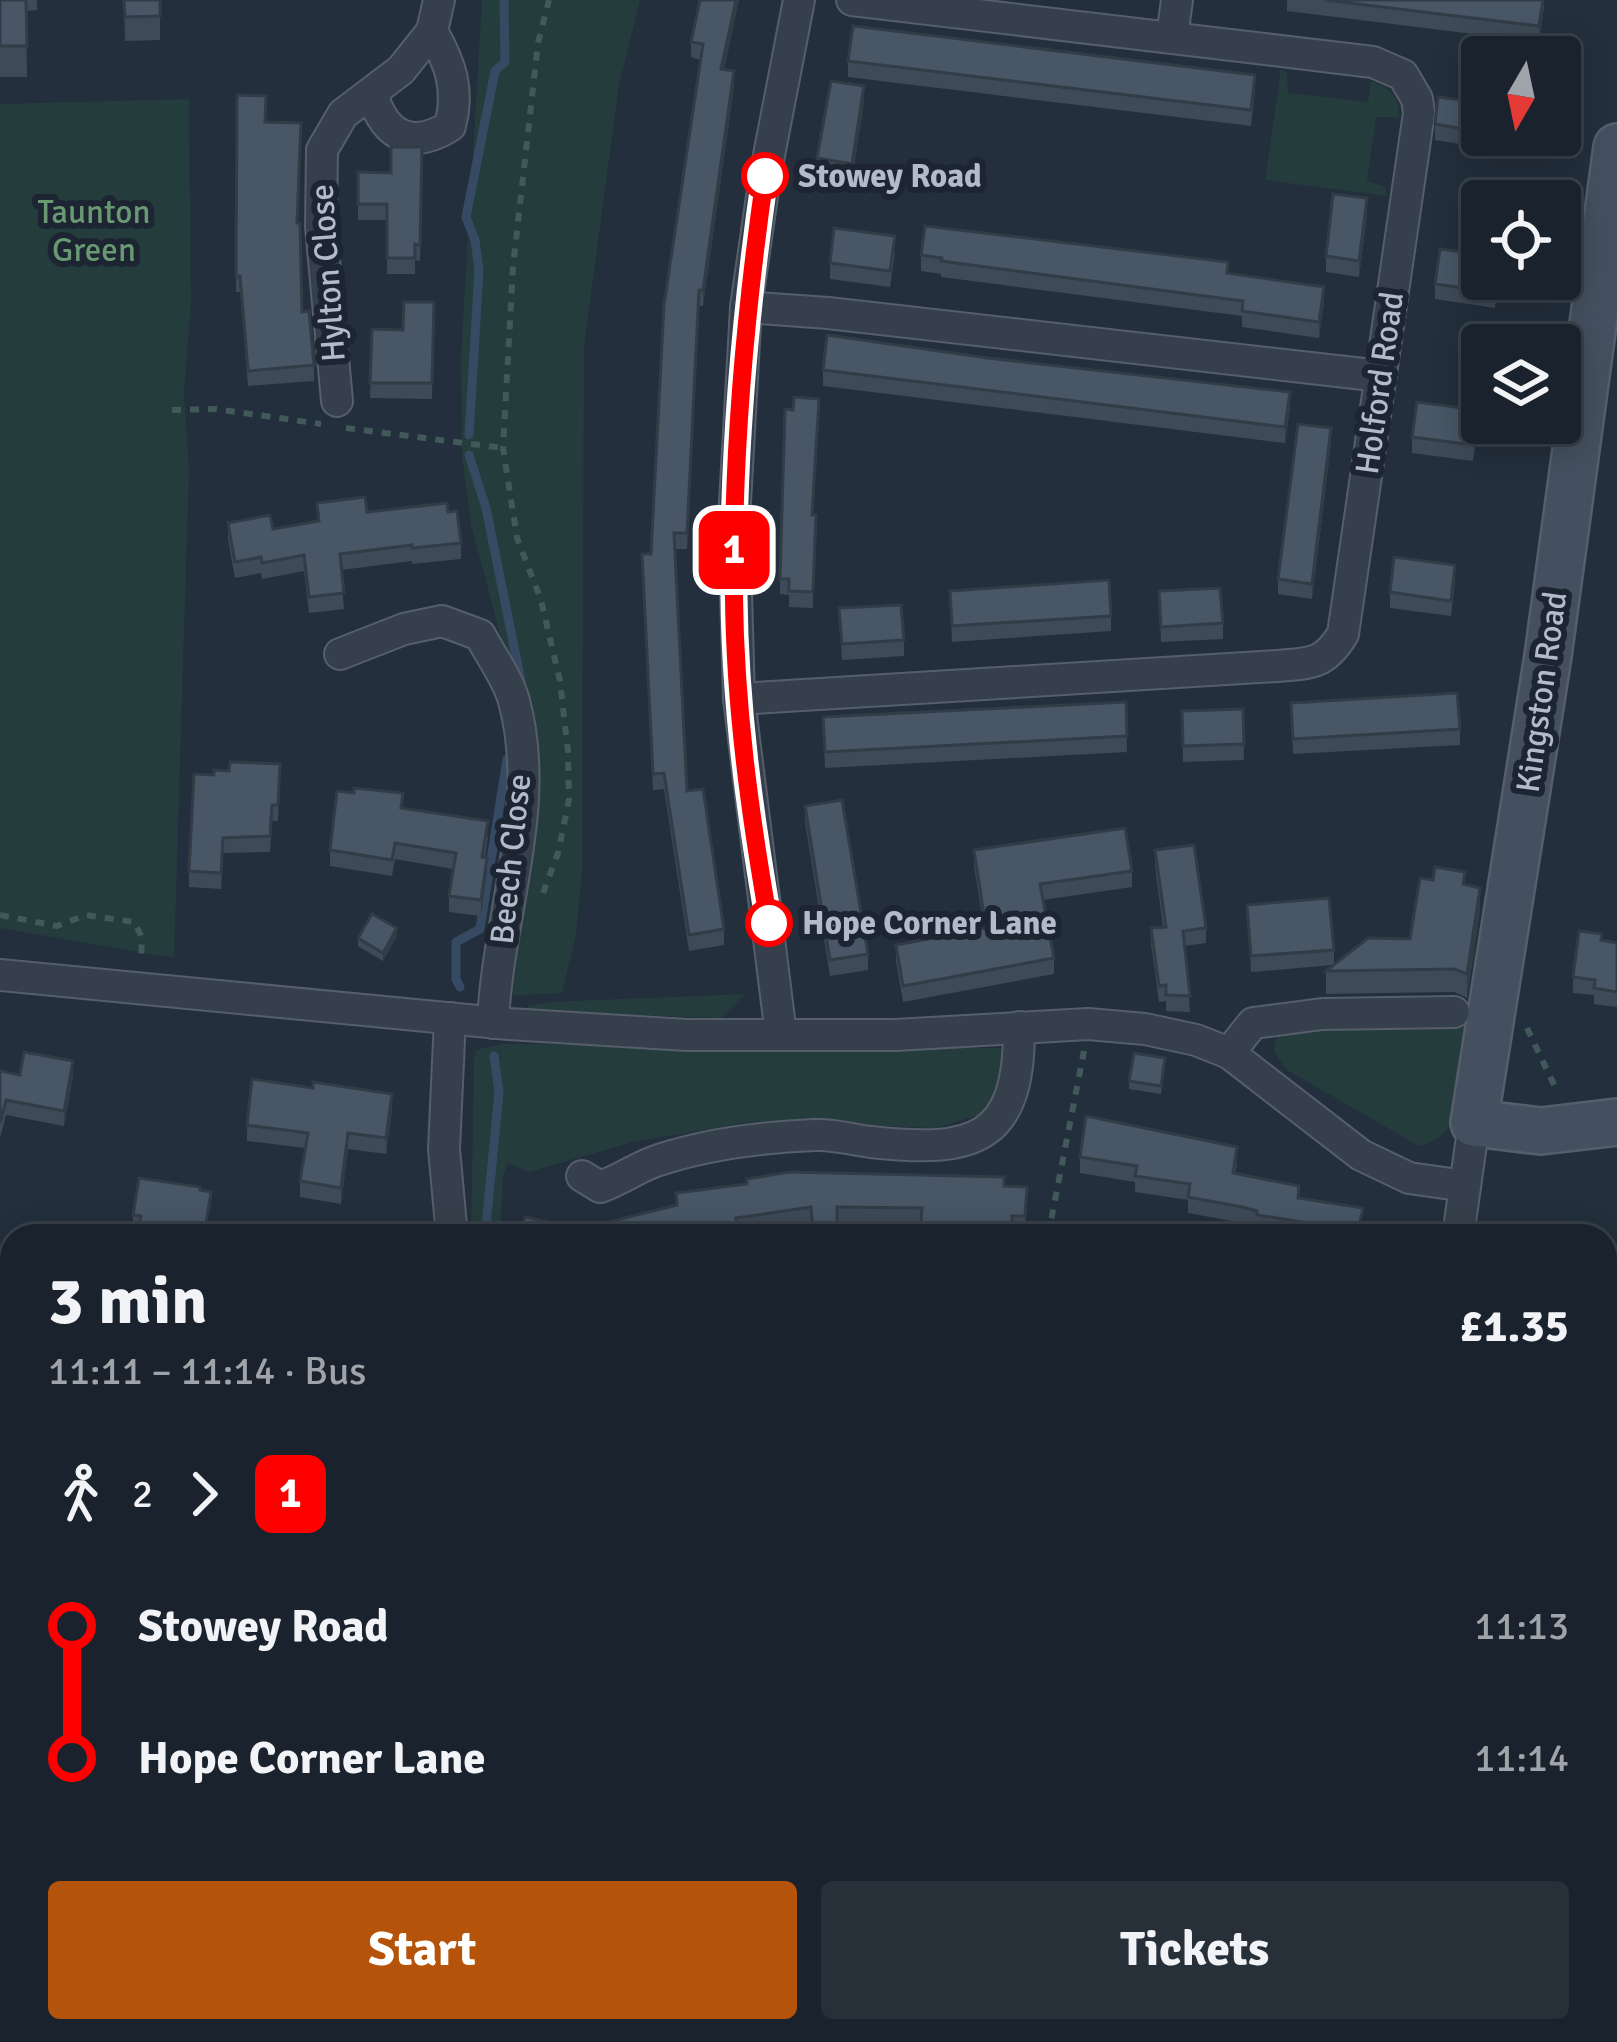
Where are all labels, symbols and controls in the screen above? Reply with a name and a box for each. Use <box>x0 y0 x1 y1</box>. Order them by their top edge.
north arrow <box>1461 36 1581 156</box>
map controls <box>1461 36 1581 444</box>
marker: Stowey Road <box>743 154 787 198</box>
place label: Stowey Road <box>798 156 982 197</box>
button: locate <box>1461 180 1581 300</box>
street label: Hylton Close <box>301 183 355 363</box>
park label: Taunton Green <box>37 192 151 271</box>
street label: Holford Road <box>1347 289 1413 477</box>
button: layers <box>1461 324 1581 444</box>
line badge: 1 <box>695 511 773 589</box>
text: 1 <box>723 524 745 575</box>
street label: Kingston Road <box>1508 589 1576 795</box>
street label: Beech Close <box>482 772 540 946</box>
marker: Hope Corner Lane <box>747 901 791 945</box>
place label: Hope Corner Lane <box>802 903 1057 944</box>
text: 3 min <box>48 1261 207 1342</box>
text: £1.35 <box>1459 1299 1569 1354</box>
text: 11:11 – 11:14 · Bus <box>48 1347 366 1395</box>
icon: walk <box>48 1461 114 1527</box>
icon: forward <box>171 1461 237 1527</box>
text: 1 <box>279 1468 302 1519</box>
text: 2 <box>132 1470 153 1518</box>
text: Stowey Road <box>138 1599 389 1654</box>
text: 11:13 <box>1474 1602 1569 1650</box>
text: Hope Corner Lane <box>138 1731 486 1786</box>
text: 11:14 <box>1474 1734 1569 1782</box>
button: Start <box>48 1881 797 2019</box>
button: Tickets <box>821 1881 1569 2019</box>

